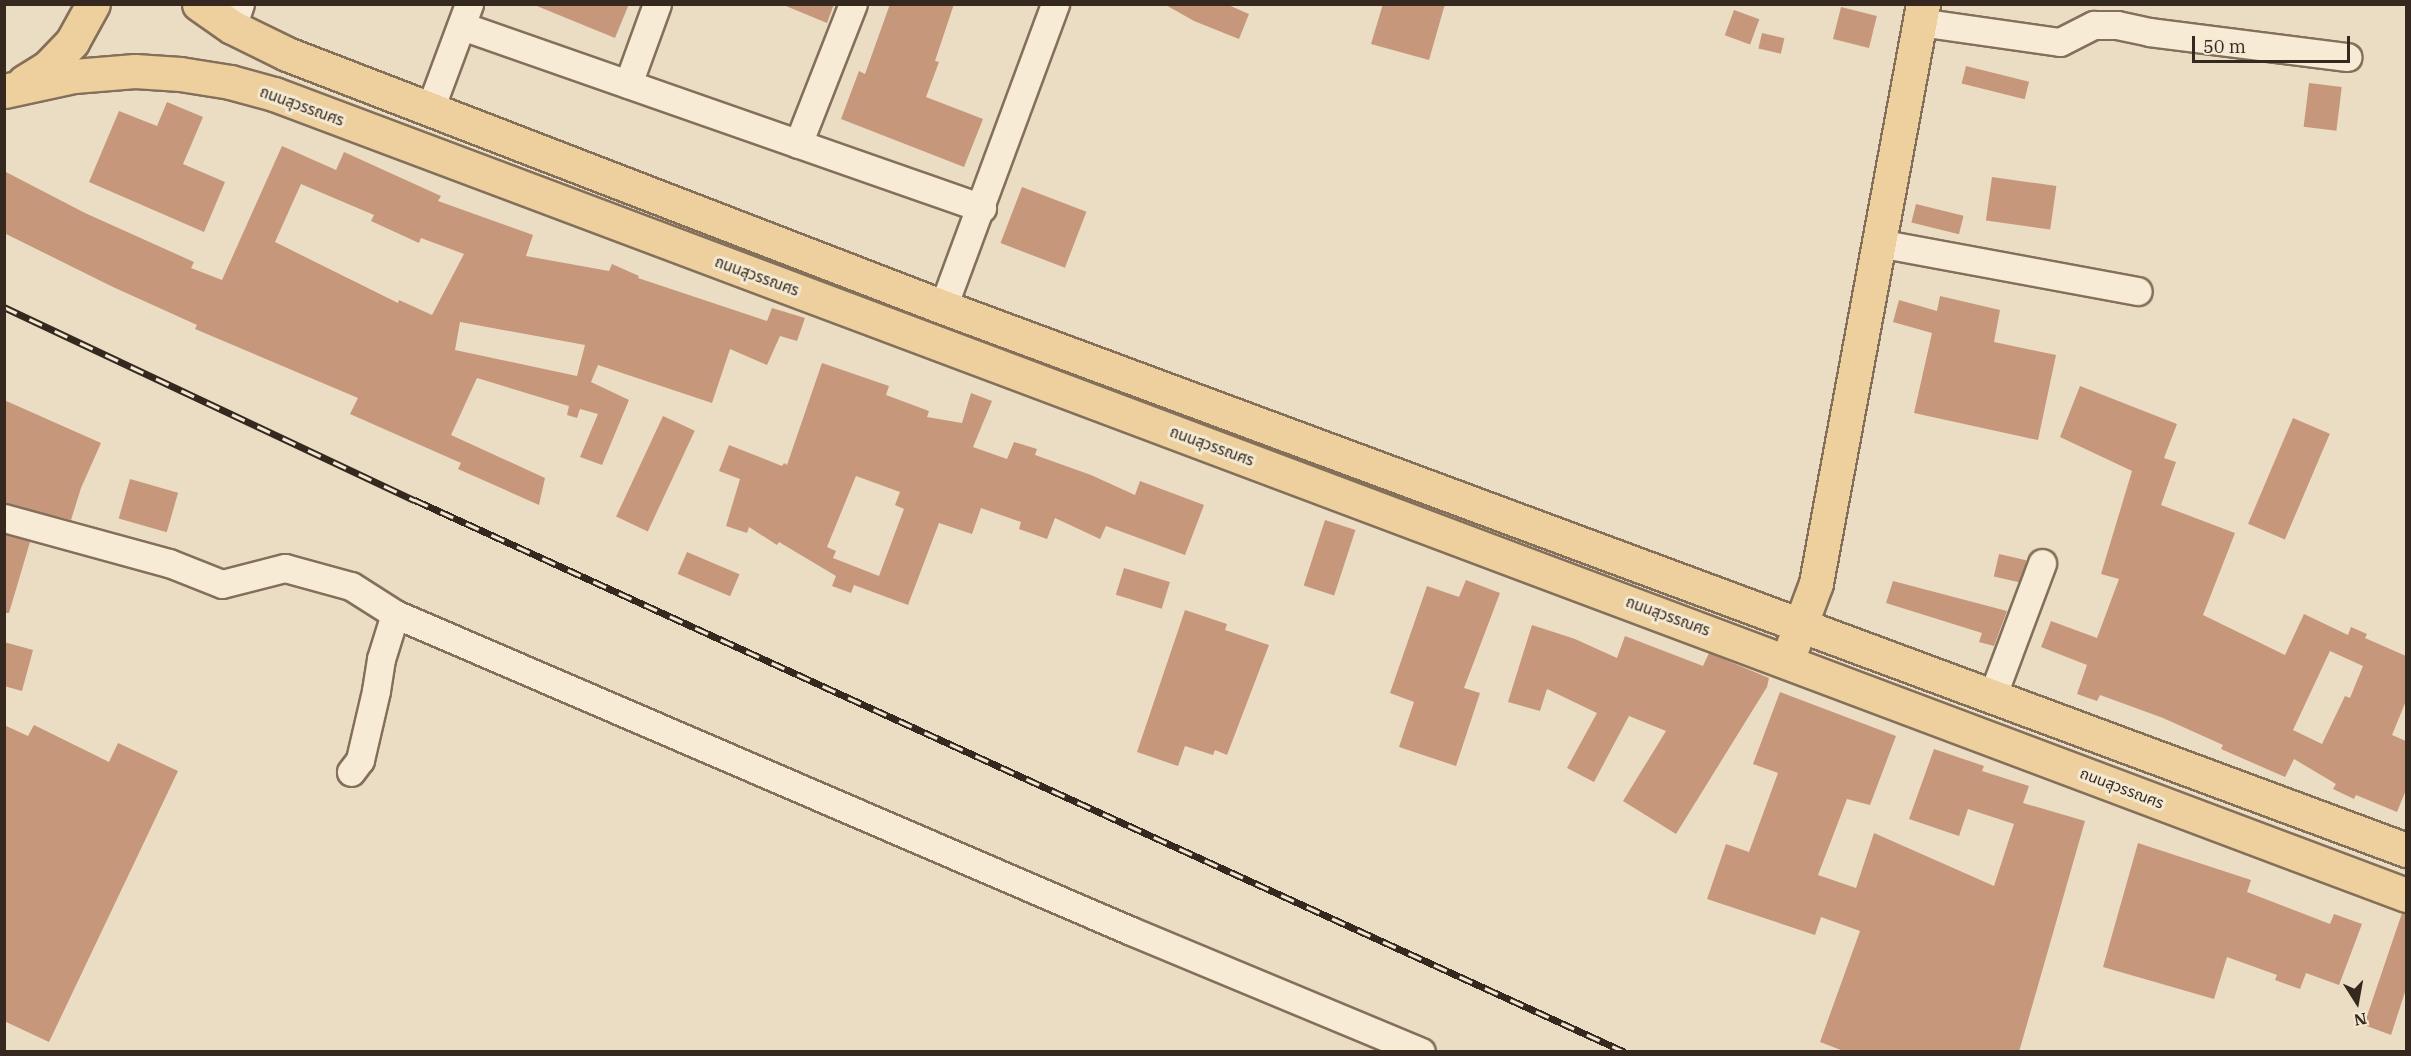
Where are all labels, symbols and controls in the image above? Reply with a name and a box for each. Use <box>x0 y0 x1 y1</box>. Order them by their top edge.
scale bar <box>2195 24 2352 62</box>
text: 50 m <box>2203 35 2246 58</box>
street label: ถนนสุวรรณศร <box>257 82 347 130</box>
street label: ถนนสุวรรณศร <box>712 252 802 300</box>
street label: ถนนสุวรรณศร <box>1167 422 1257 470</box>
street label: ถนนสุวรรณศร <box>1623 592 1713 640</box>
street label: ถนนสุวรรณศร <box>2078 764 2166 812</box>
north arrow <box>2327 972 2387 1032</box>
text: N <box>2352 1009 2369 1031</box>

